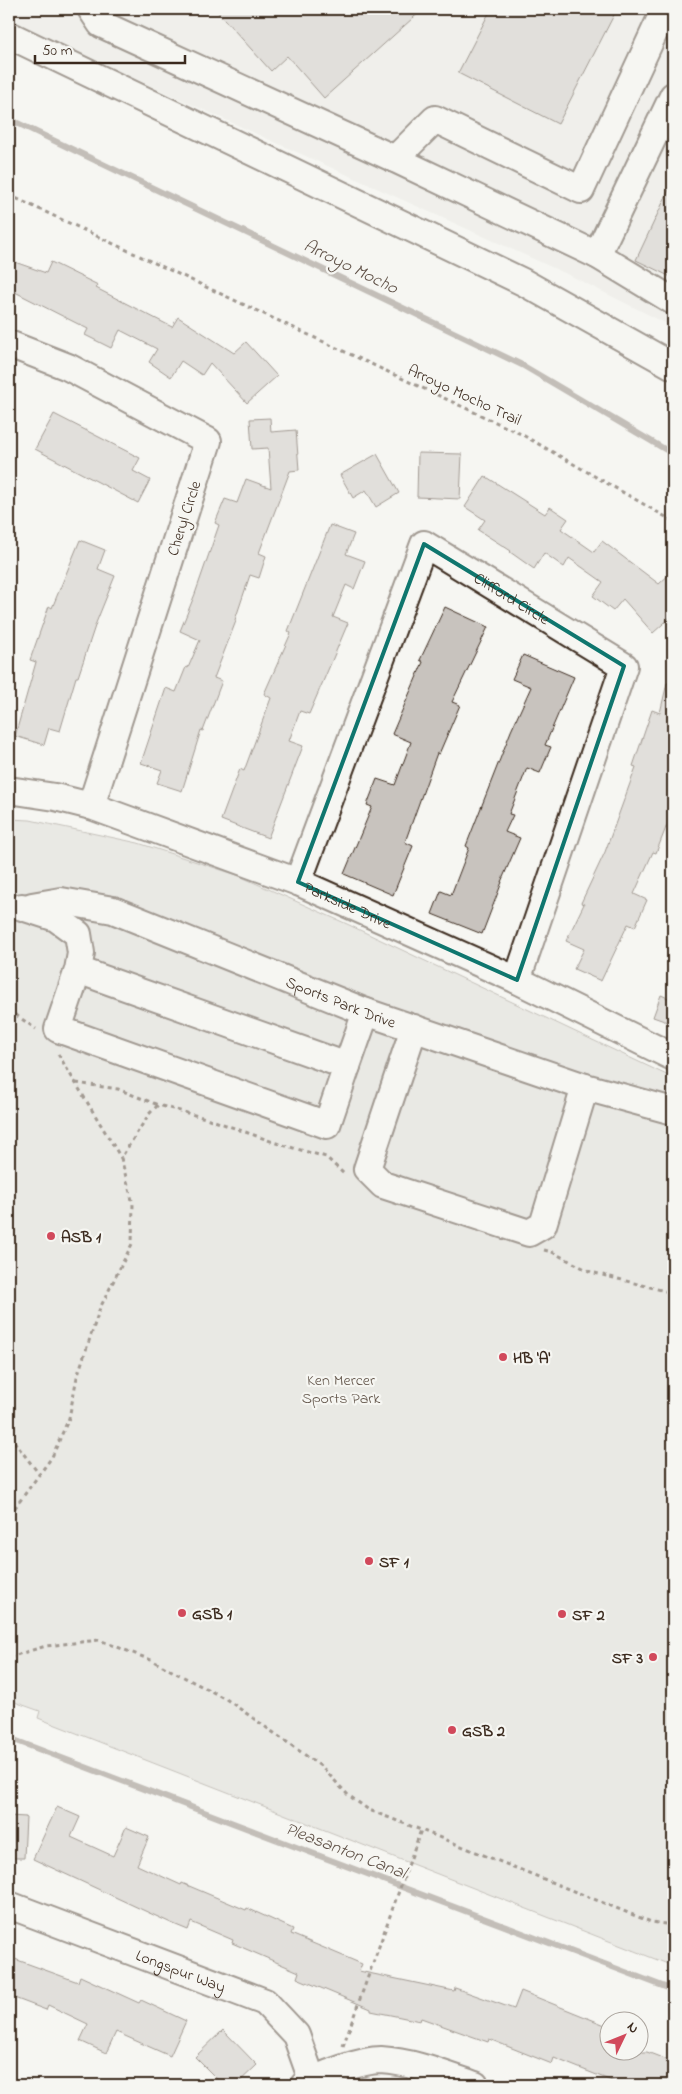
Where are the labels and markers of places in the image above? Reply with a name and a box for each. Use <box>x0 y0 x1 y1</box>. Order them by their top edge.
place label: ASB 1 <box>61 1226 102 1250</box>
marker: ASB 1 <box>45 1230 57 1242</box>
place label: HB 'A' <box>513 1347 551 1371</box>
marker: HB 'A' <box>497 1351 509 1363</box>
place label: SF 1 <box>379 1551 410 1575</box>
marker: SF 1 <box>363 1555 375 1567</box>
place label: GSB 1 <box>192 1603 233 1627</box>
place label: SF 2 <box>572 1604 605 1628</box>
marker: GSB 1 <box>176 1607 188 1619</box>
marker: SF 2 <box>556 1608 568 1620</box>
place label: SF 3 <box>612 1647 643 1671</box>
marker: SF 3 <box>647 1651 659 1663</box>
place label: GSB 2 <box>462 1720 505 1744</box>
marker: GSB 2 <box>446 1724 458 1736</box>

